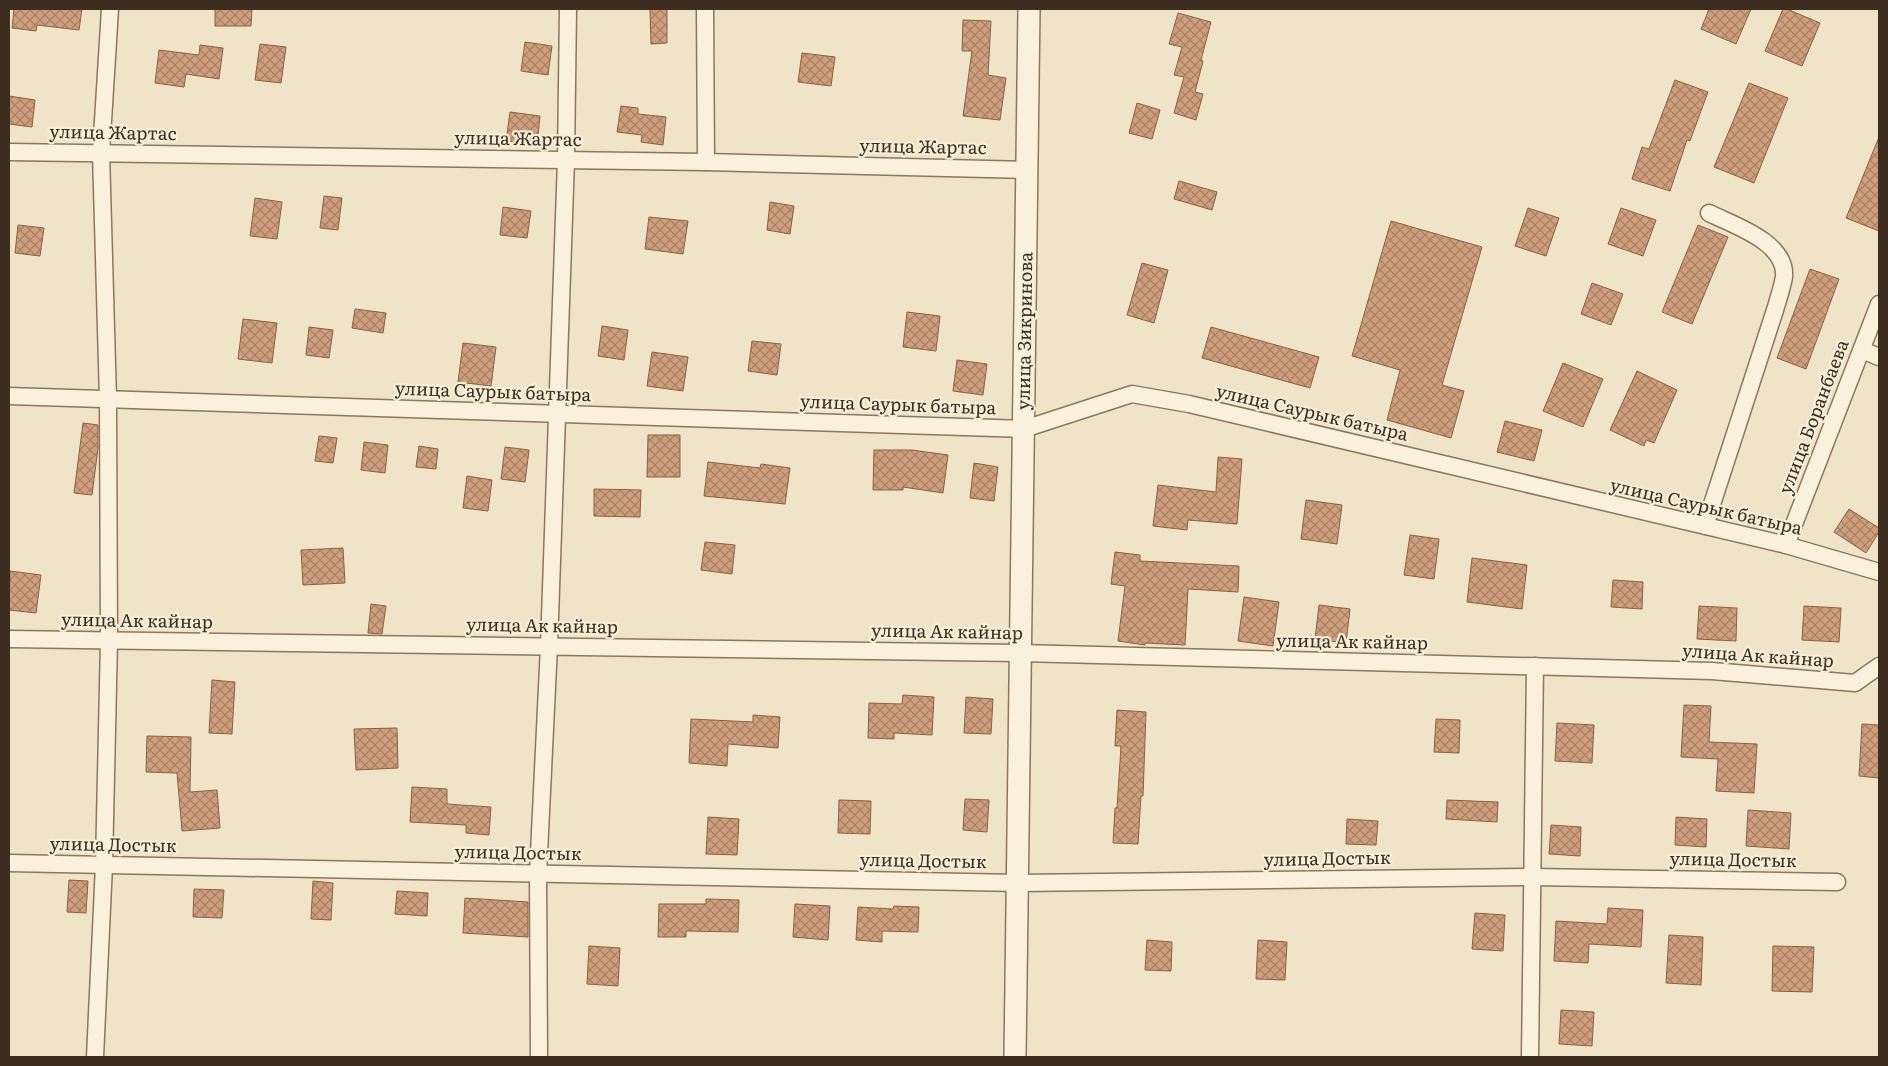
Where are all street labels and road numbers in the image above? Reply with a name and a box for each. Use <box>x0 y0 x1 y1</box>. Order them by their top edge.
street label: улица Жартас <box>49 117 177 146</box>
street label: улица Жартас <box>454 123 582 152</box>
street label: улица Жартас <box>859 131 987 160</box>
street label: улица Зикринова <box>1009 251 1038 410</box>
street label: улица Боранбаева <box>1771 335 1855 498</box>
street label: улица Саурык батыра <box>394 374 592 407</box>
street label: улица Саурык батыра <box>1214 376 1411 447</box>
street label: улица Саурык батыра <box>799 387 997 420</box>
street label: улица Саурык батыра <box>1608 470 1805 541</box>
street label: улица Ак кайнар <box>61 605 213 634</box>
street label: улица Ак кайнар <box>466 610 618 639</box>
street label: улица Ак кайнар <box>871 616 1023 645</box>
street label: улица Ак кайнар <box>1276 626 1428 655</box>
street label: улица Ак кайнар <box>1681 636 1835 673</box>
street label: улица Достык <box>49 829 177 858</box>
street label: улица Достык <box>454 837 582 866</box>
street label: улица Достык <box>1263 843 1391 872</box>
street label: улица Достык <box>1669 844 1797 873</box>
street label: улица Достык <box>859 845 987 874</box>

